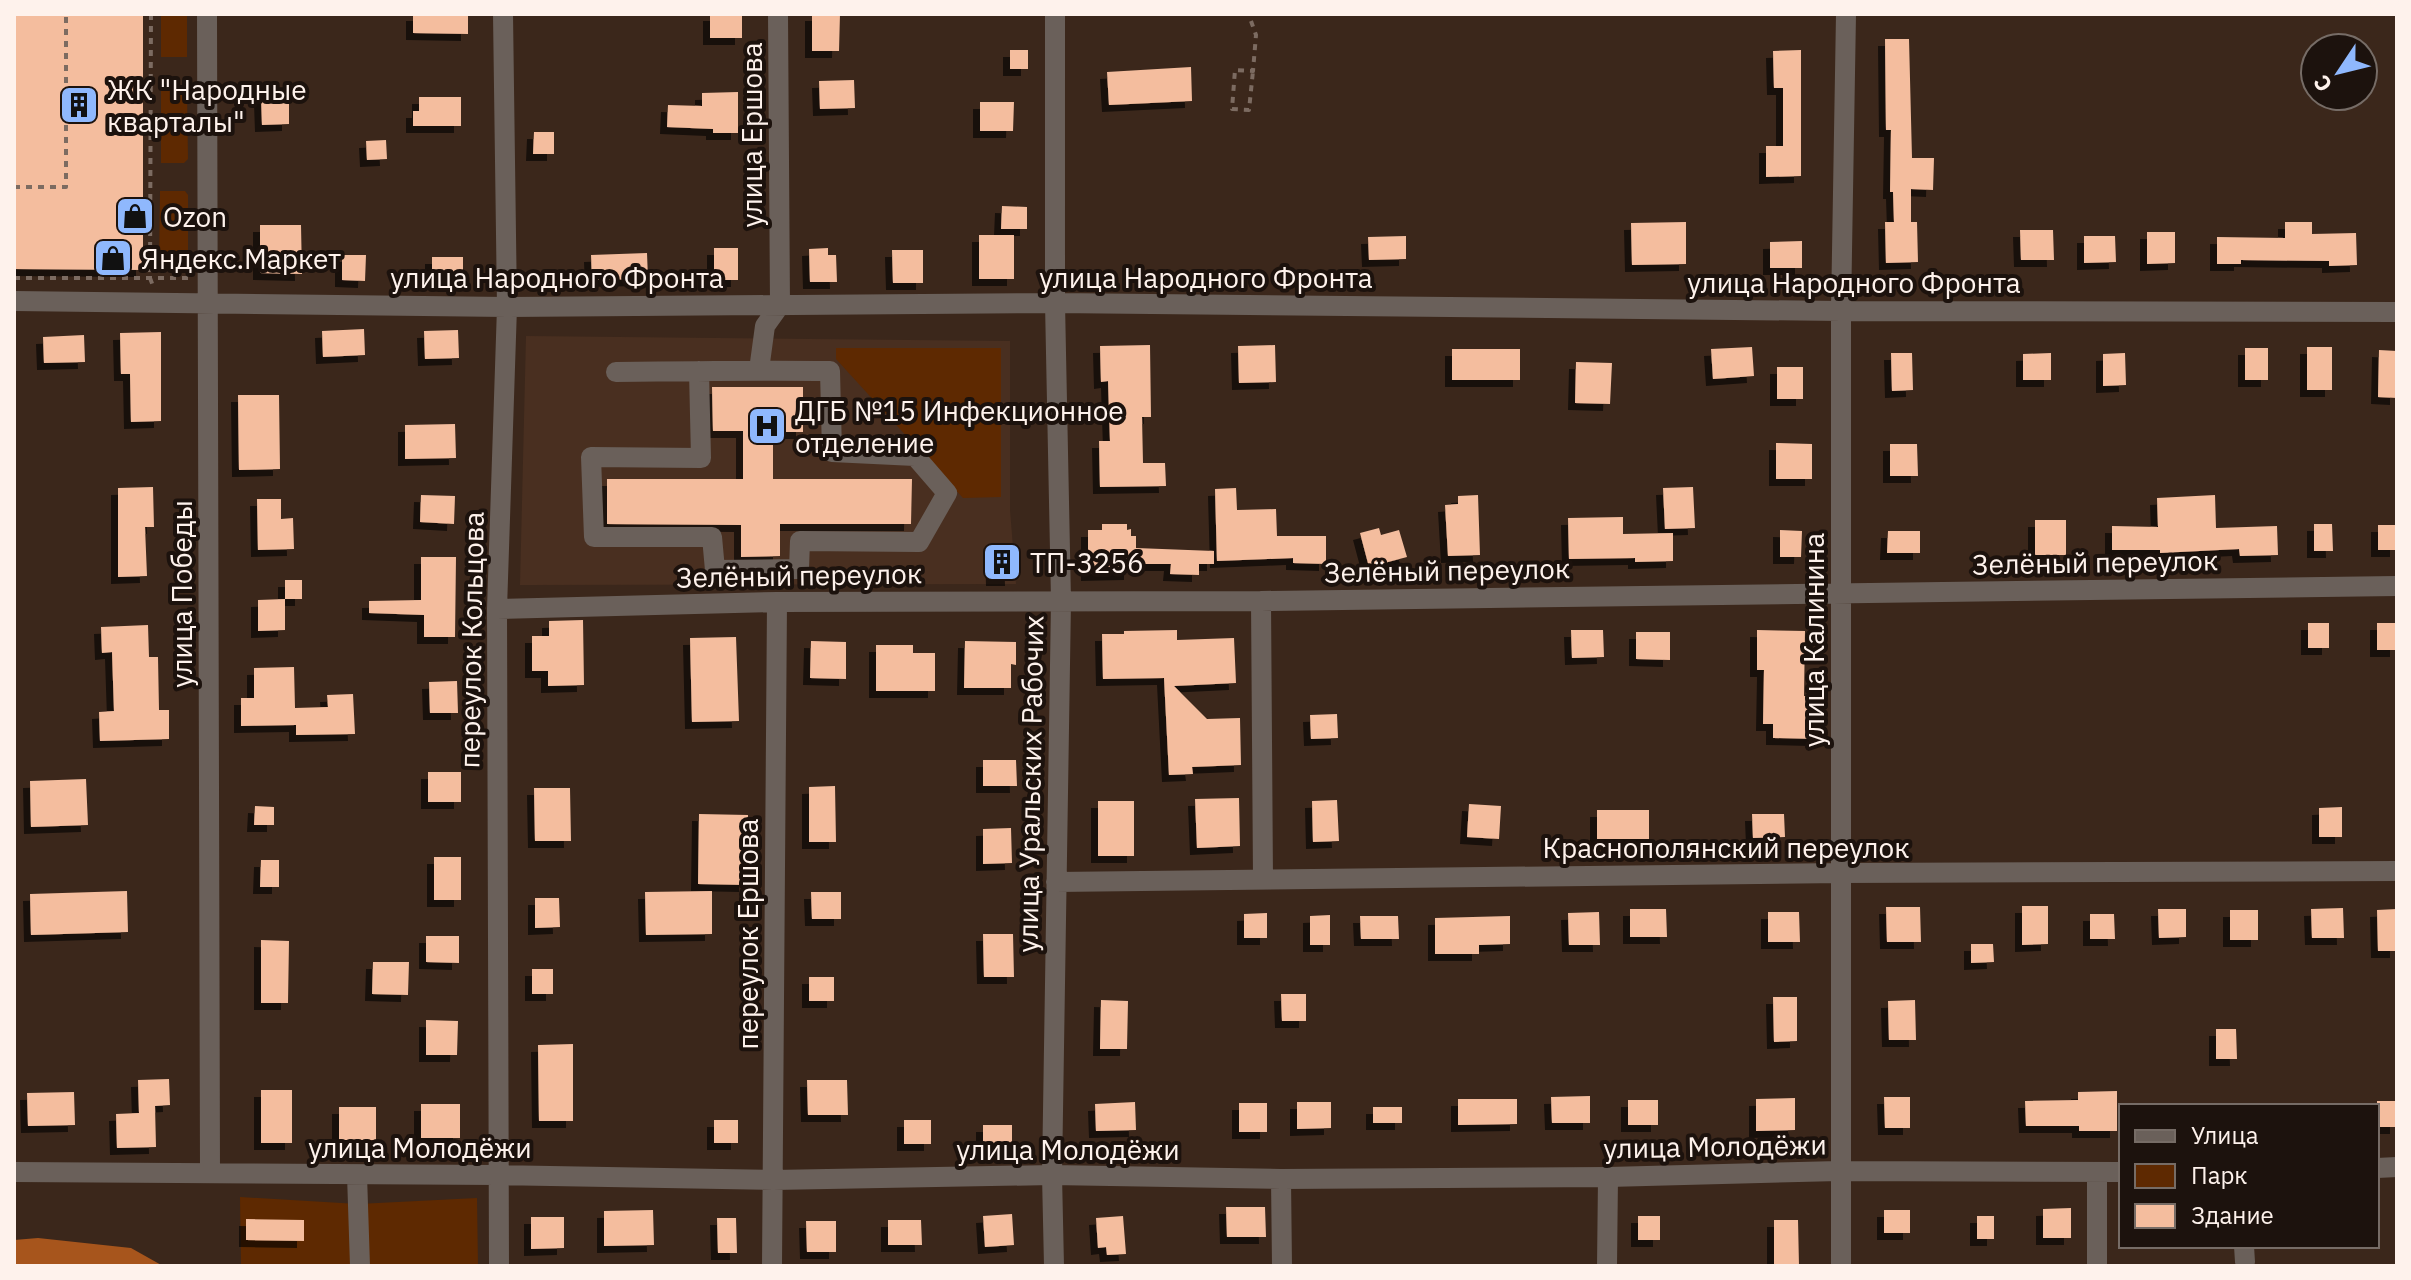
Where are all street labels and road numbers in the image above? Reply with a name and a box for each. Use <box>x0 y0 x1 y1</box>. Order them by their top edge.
street label: улица Ершова <box>733 42 770 228</box>
street label: улица Народного Фронта <box>390 259 724 296</box>
street label: улица Народного Фронта <box>1039 259 1373 296</box>
street label: улица Народного Фронта <box>1687 264 2021 301</box>
street label: улица Победы <box>163 500 200 688</box>
street label: переулок Кольцова <box>450 511 492 769</box>
street label: улица Калинина <box>1795 533 1832 747</box>
street label: Зелёный переулок <box>1972 541 2218 583</box>
street label: Зелёный переулок <box>1324 549 1570 591</box>
street label: Зелёный переулок <box>676 554 922 596</box>
street label: улица Уральских Рабочих <box>1009 615 1051 953</box>
street label: переулок Ершова <box>729 818 766 1049</box>
street label: Краснополянский переулок <box>1542 829 1910 866</box>
street label: улица Молодёжи <box>1603 1126 1827 1166</box>
street label: улица Молодёжи <box>308 1129 532 1166</box>
street label: улица Молодёжи <box>956 1131 1180 1168</box>

